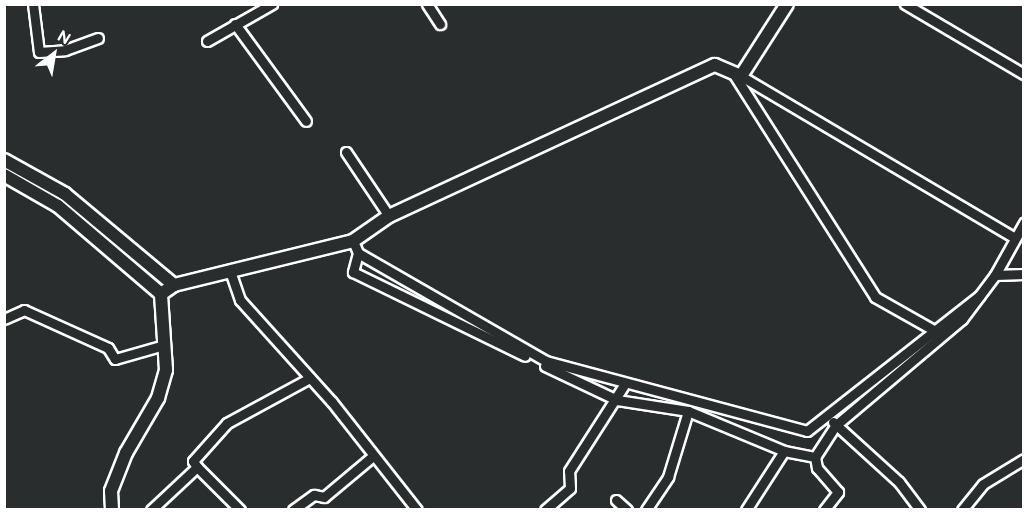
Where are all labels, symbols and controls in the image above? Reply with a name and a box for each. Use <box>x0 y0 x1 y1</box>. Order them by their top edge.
north arrow <box>24 24 84 84</box>
text: N <box>53 27 74 49</box>

